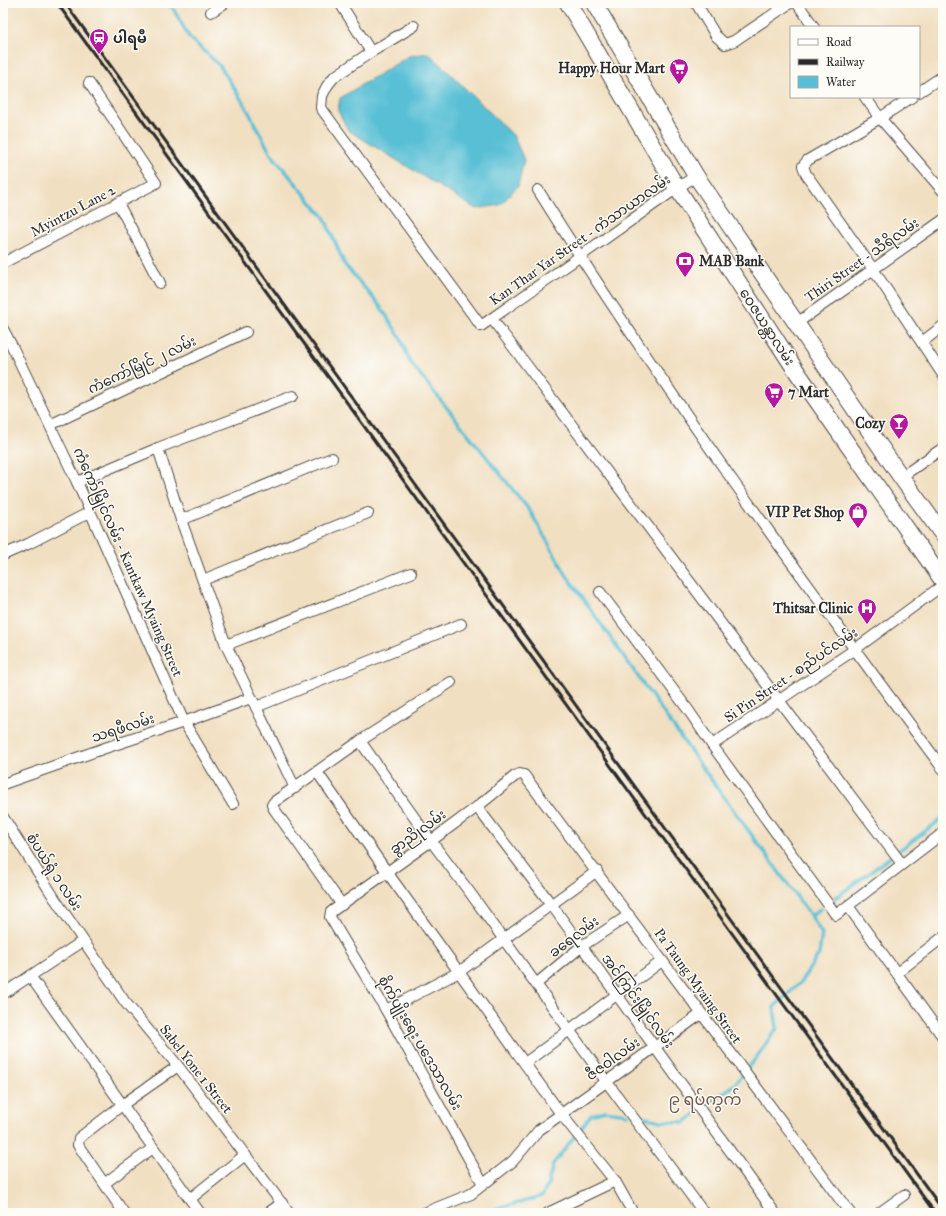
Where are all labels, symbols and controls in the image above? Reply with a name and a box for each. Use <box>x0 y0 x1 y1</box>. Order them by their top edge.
legend <box>790 26 920 98</box>
station icon: ပါရမီ <box>88 27 110 55</box>
place label: ပါရမီ <box>113 28 147 50</box>
text: Road <box>826 35 852 49</box>
text: Railway <box>826 55 865 69</box>
supermarket icon: Happy Hour Mart <box>668 57 690 85</box>
place label: Happy Hour Mart <box>558 60 665 78</box>
text: Water <box>826 75 856 89</box>
street label: Kan Thar Yar Street - ကံသာယာလမ်း <box>485 169 674 309</box>
street label: Myintzu Lane 2 <box>28 182 118 240</box>
street label: Thiri Street - သီရိလမ်း <box>801 213 924 308</box>
bank icon: MAB Bank <box>674 250 696 278</box>
place label: MAB Bank <box>699 253 765 270</box>
street label: ဝေဇယန္တာလမ်း <box>733 284 800 370</box>
street label: ကံကော်မြိုင် ၂ လမ်း <box>84 331 200 400</box>
supermarket icon: 7 Mart <box>763 381 785 409</box>
place label: 7 Mart <box>788 384 829 401</box>
bar icon: Cozy <box>888 412 910 440</box>
place label: Cozy <box>855 415 886 433</box>
street label: ကံကော်မြိုင်လမ်း - Kantkaw Myaing Street <box>67 444 188 680</box>
shop icon: VIP Pet Shop <box>847 501 869 529</box>
place label: VIP Pet Shop <box>765 504 844 522</box>
hospital icon: Thitsar Clinic <box>856 597 878 625</box>
place label: Thitsar Clinic <box>772 600 853 617</box>
street label: Si Pin Street - စည်ပင်လမ်း <box>720 622 863 729</box>
street label: သရဖီလမ်း <box>89 708 157 749</box>
street label: ခွာညိုလမ်း <box>385 804 451 860</box>
street label: စံပယ်ရုံ ၁ လမ်း <box>20 829 87 916</box>
street label: ခရေလမ်း <box>545 911 604 964</box>
street label: Pa Taung Myaing Street <box>651 925 746 1047</box>
street label: အင်ကြင်းမြိုင်လမ်း <box>596 949 680 1053</box>
street label: စိုက်ပျိုးရေး ပဒေသာလမ်း <box>372 972 467 1115</box>
street label: Sabel Yone 1 Street <box>156 1021 236 1117</box>
street label: ဇီဇဝါလမ်း <box>582 1032 643 1084</box>
district label: ၉ ရပ်ကွက် <box>669 1088 741 1113</box>

